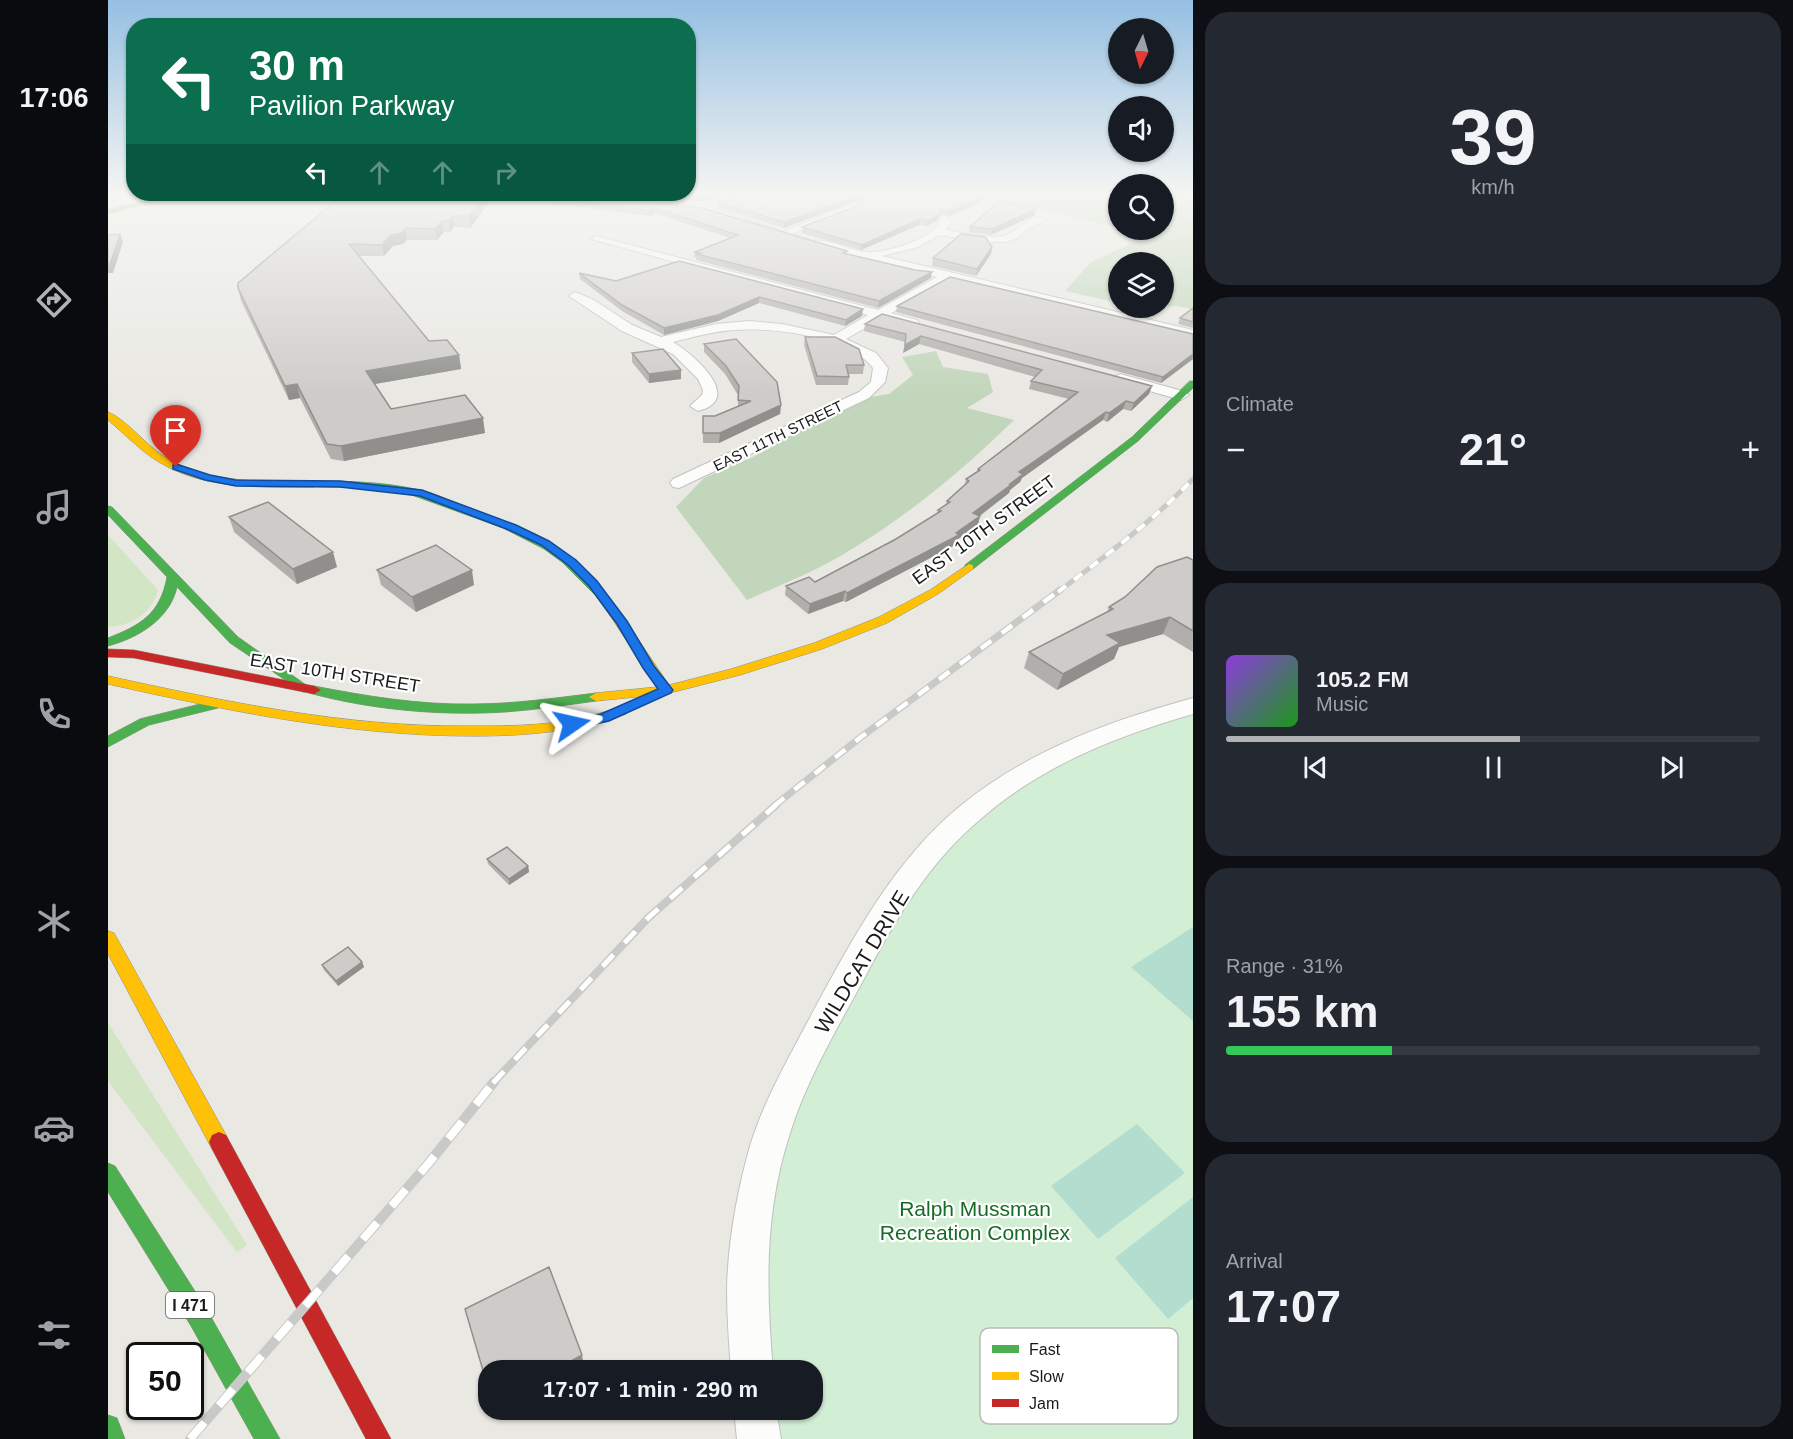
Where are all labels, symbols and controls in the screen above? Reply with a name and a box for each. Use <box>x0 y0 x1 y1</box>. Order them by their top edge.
north arrow <box>1108 18 1174 84</box>
map controls <box>1108 18 1174 318</box>
icon: left <box>150 42 228 120</box>
text: 30 m <box>249 42 345 89</box>
text: 17:06 <box>19 83 89 113</box>
text: Pavilion Parkway <box>249 91 455 121</box>
text: 39 <box>1450 93 1536 181</box>
button: sound <box>1108 96 1174 162</box>
icon: left <box>300 156 333 189</box>
icon: ahead <box>363 156 396 189</box>
icon: ahead <box>426 156 459 189</box>
icon: right <box>489 156 522 189</box>
button: search <box>1108 174 1174 240</box>
text: km/h <box>1471 176 1515 198</box>
button: layers <box>1108 252 1174 318</box>
icon: directions <box>33 279 75 321</box>
text: Climate <box>1226 393 1294 415</box>
street label: EAST 11TH STREET <box>710 397 845 474</box>
pin <box>150 405 201 467</box>
icon: arrive <box>159 414 192 447</box>
text: 21° <box>1459 424 1527 475</box>
text: − <box>1226 431 1245 468</box>
text: + <box>1741 431 1760 468</box>
street label: EAST 10TH STREET <box>909 471 1059 589</box>
icon: music <box>33 486 75 528</box>
street label: EAST 10TH STREET <box>249 650 421 696</box>
text: 105.2 FM <box>1316 667 1409 692</box>
position arrow <box>540 692 604 756</box>
icon: phone <box>33 693 75 735</box>
text: Music <box>1316 693 1368 715</box>
icon: previous <box>1299 751 1332 784</box>
icon: pause <box>1477 751 1510 784</box>
icon: next <box>1655 751 1688 784</box>
street label: WILDCAT DRIVE <box>810 886 913 1037</box>
icon: climate <box>33 900 75 942</box>
text: Range · 31% <box>1226 955 1343 977</box>
text: 155 km <box>1226 986 1379 1037</box>
icon: car <box>33 1107 75 1149</box>
park label: Ralph Mussman Recreation Complex <box>880 1197 1071 1244</box>
text: Arrival <box>1226 1250 1283 1272</box>
text: 17:07 <box>1226 1281 1341 1332</box>
road number: I 471 <box>166 1292 214 1318</box>
icon: filters <box>33 1314 75 1356</box>
legend <box>980 1328 1178 1424</box>
text: Fast <box>1029 1341 1061 1358</box>
speed limit sign: 50 <box>126 1342 204 1420</box>
text: Slow <box>1029 1368 1064 1385</box>
text: 17:07 · 1 min · 290 m <box>543 1377 758 1402</box>
text: Jam <box>1029 1395 1059 1412</box>

